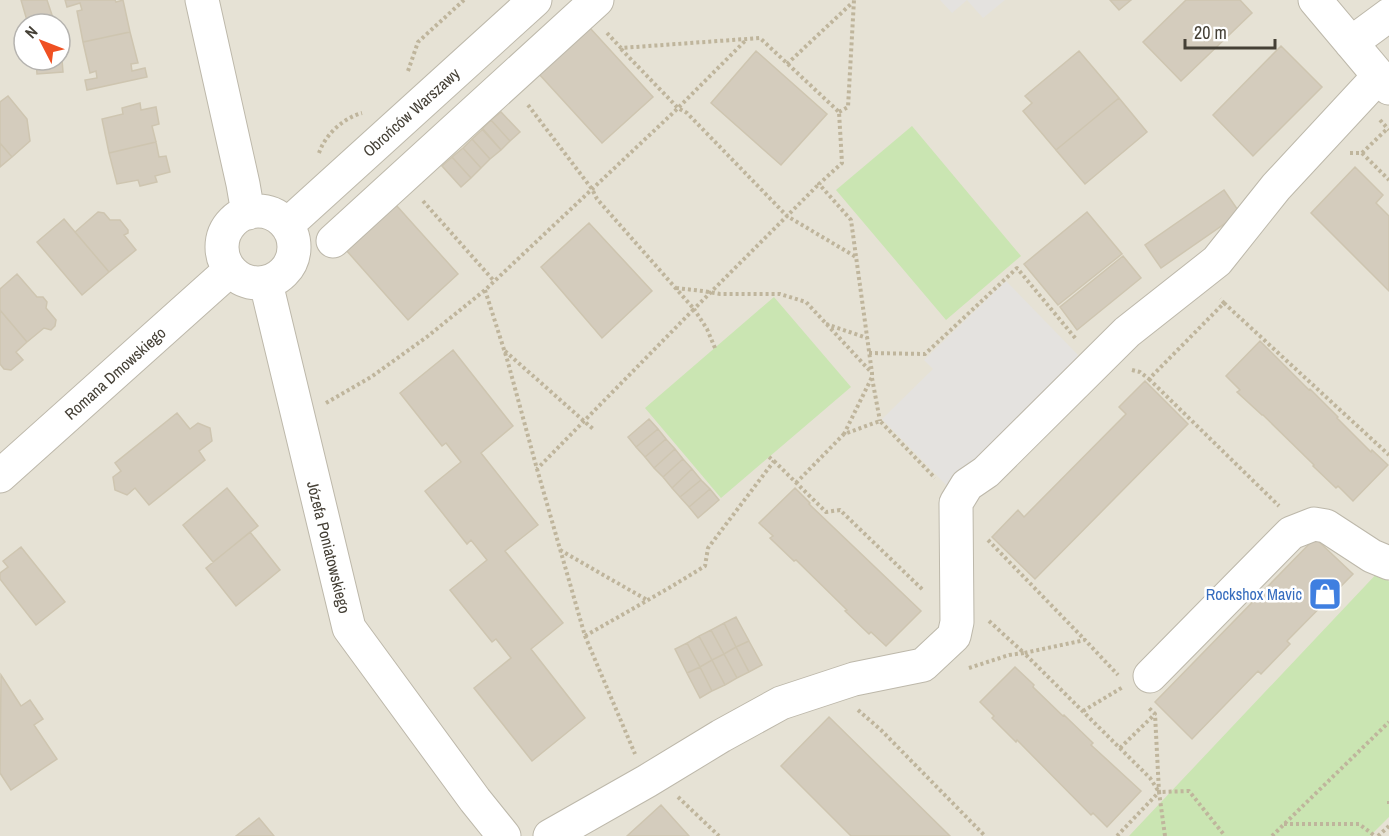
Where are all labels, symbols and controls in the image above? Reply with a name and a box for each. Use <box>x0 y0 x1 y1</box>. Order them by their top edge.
north arrow <box>12 12 72 72</box>
scale bar <box>1185 12 1275 50</box>
text: 20 m <box>1194 20 1227 45</box>
text: N <box>20 21 42 43</box>
street label: Obrońców Warszawy <box>358 62 465 161</box>
street label: Romana Dmowskiego <box>60 322 170 424</box>
street label: Józefa Poniatowskiego <box>302 479 356 615</box>
shop icon: Rockshox Mavic <box>1307 576 1343 612</box>
place label: Rockshox Mavic <box>1206 583 1302 605</box>

